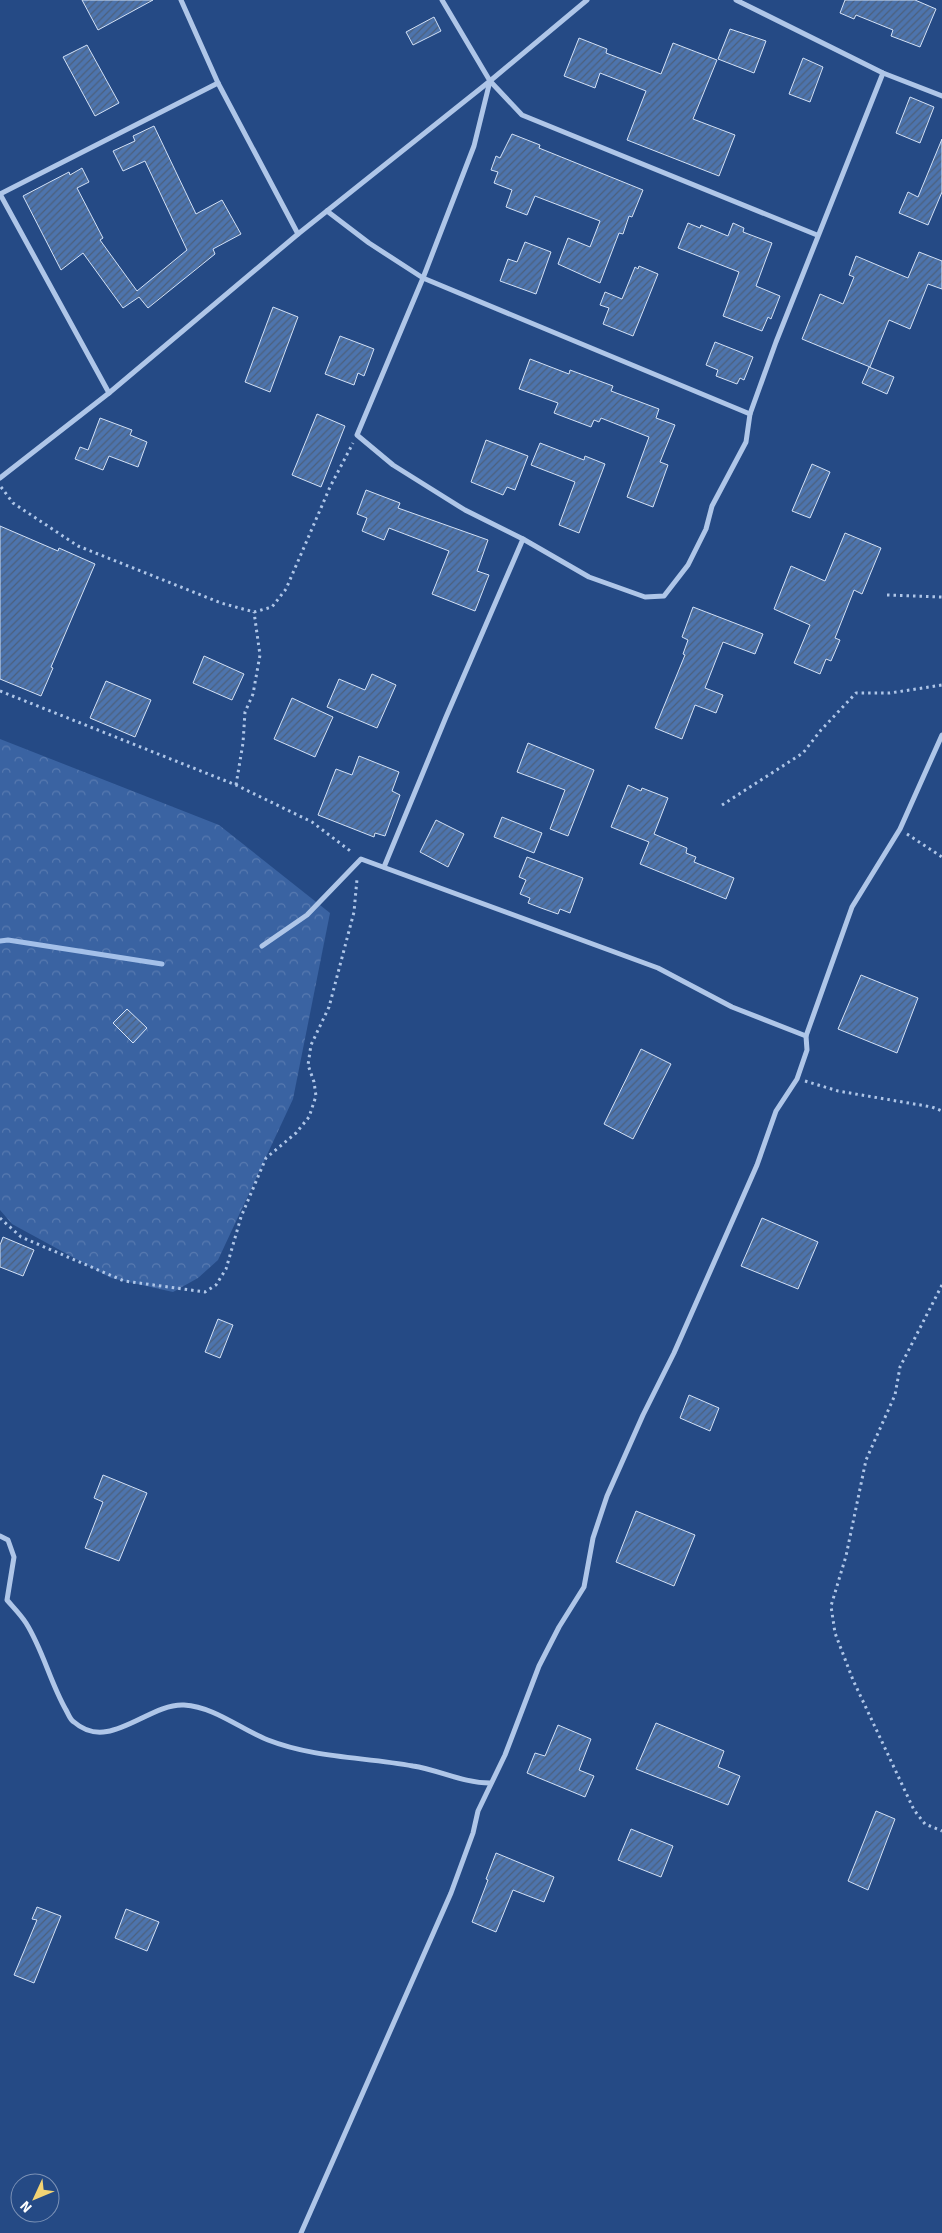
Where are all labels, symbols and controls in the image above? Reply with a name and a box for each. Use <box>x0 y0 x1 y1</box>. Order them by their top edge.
north arrow <box>10 2173 60 2223</box>
text: N <box>17 2197 36 2216</box>

